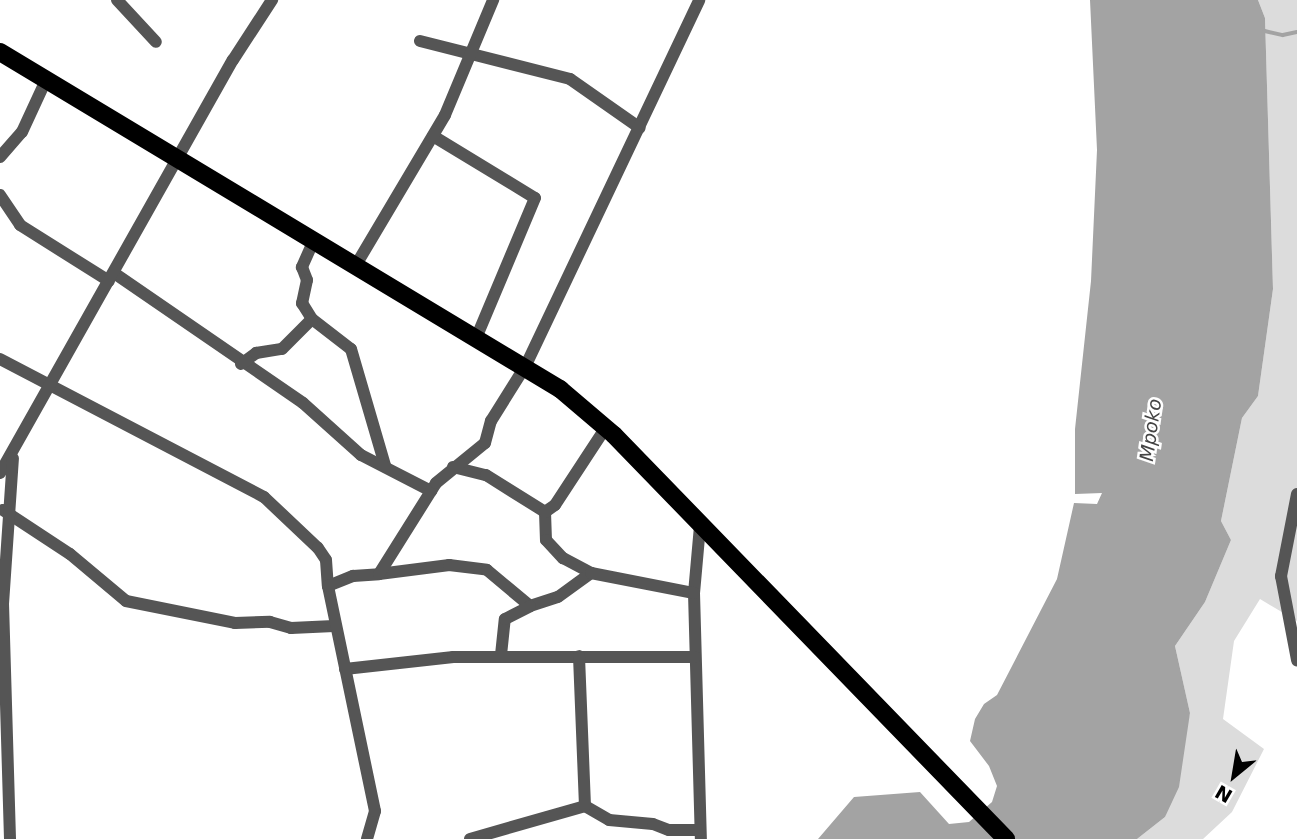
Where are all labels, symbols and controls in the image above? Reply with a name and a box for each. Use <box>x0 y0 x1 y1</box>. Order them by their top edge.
water label: Mpoko <box>1135 397 1167 463</box>
north arrow <box>1199 741 1269 811</box>
text: N <box>1211 781 1236 808</box>

